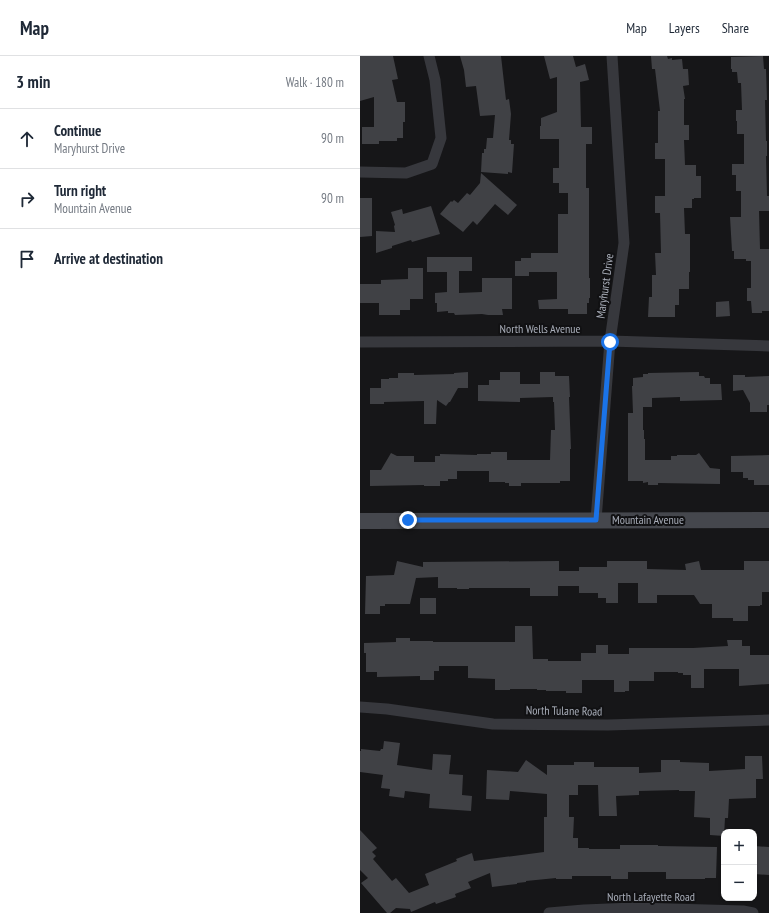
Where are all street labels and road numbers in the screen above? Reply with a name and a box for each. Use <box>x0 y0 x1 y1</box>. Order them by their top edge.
street label: Maryhurst Drive <box>593 252 617 320</box>
street label: North Wells Avenue <box>500 321 581 336</box>
street label: Mountain Avenue <box>612 512 684 527</box>
street label: North Tulane Road <box>526 702 602 719</box>
street label: North Lafayette Road <box>607 889 695 904</box>

